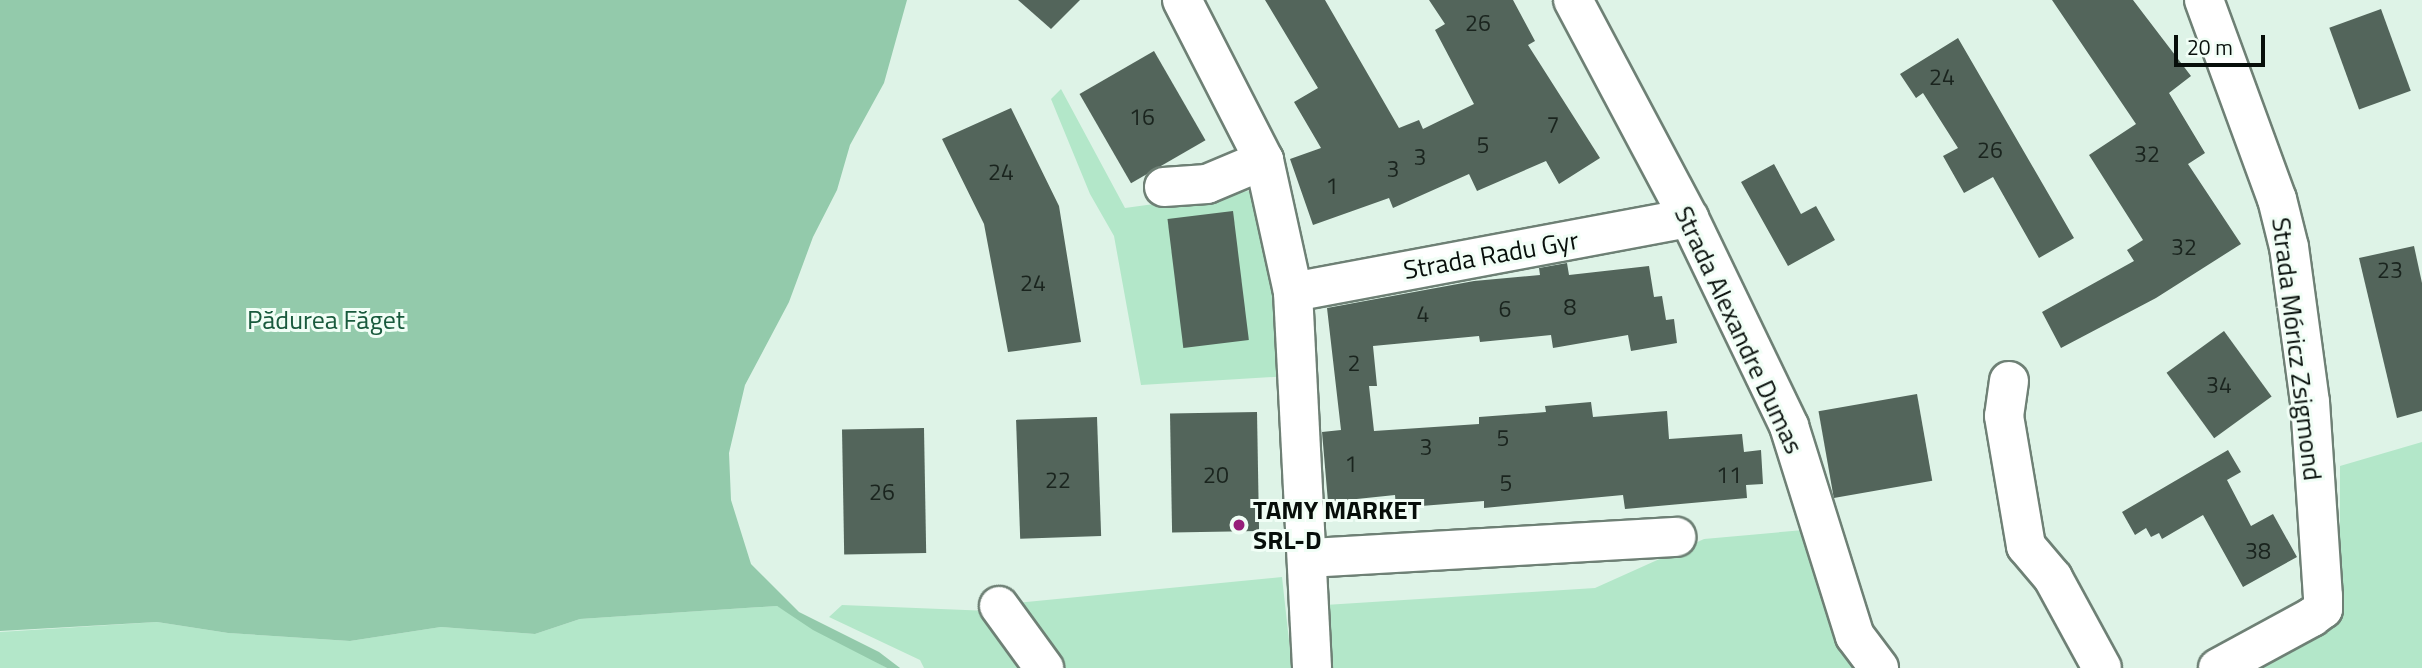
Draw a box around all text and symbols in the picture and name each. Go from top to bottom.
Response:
house number: 26 [1465,9,1491,37]
scale bar [2177,21,2268,65]
text: 20 m [2187,31,2233,63]
house number: 24 [1929,63,1955,91]
house number: 16 [1129,103,1155,131]
house number: 7 [1547,111,1559,139]
house number: 5 [1477,131,1489,159]
house number: 26 [1977,136,2003,164]
house number: 32 [2134,140,2160,168]
house number: 3 [1414,143,1426,171]
house number: 3 [1387,155,1399,183]
house number: 24 [988,158,1014,186]
house number: 1 [1326,172,1338,200]
street label: Strada Alexandre Dumas [1668,201,1810,459]
street label: Strada Móricz Zsigmond [2265,216,2329,482]
street label: Strada Radu Gyr [1401,224,1581,286]
house number: 32 [2171,233,2197,261]
house number: 23 [2377,256,2403,284]
house number: 24 [1020,269,1046,297]
house number: 8 [1564,293,1576,321]
house number: 6 [1499,295,1511,323]
house number: 4 [1417,300,1429,328]
park label: Pădurea Făget [247,304,405,336]
house number: 2 [1348,349,1360,377]
house number: 34 [2206,371,2232,399]
house number: 5 [1497,424,1509,452]
house number: 3 [1420,433,1432,461]
house number: 1 [1345,450,1357,478]
house number: 20 [1203,461,1229,489]
house number: 11 [1716,461,1742,489]
house number: 22 [1045,466,1071,494]
house number: 5 [1500,469,1512,497]
house number: 26 [869,478,895,506]
place label: TAMY MARKET SRL-D [1253,494,1421,556]
marker: TAMY MARKET SRL-D [1231,517,1247,533]
house number: 38 [2245,537,2271,565]

